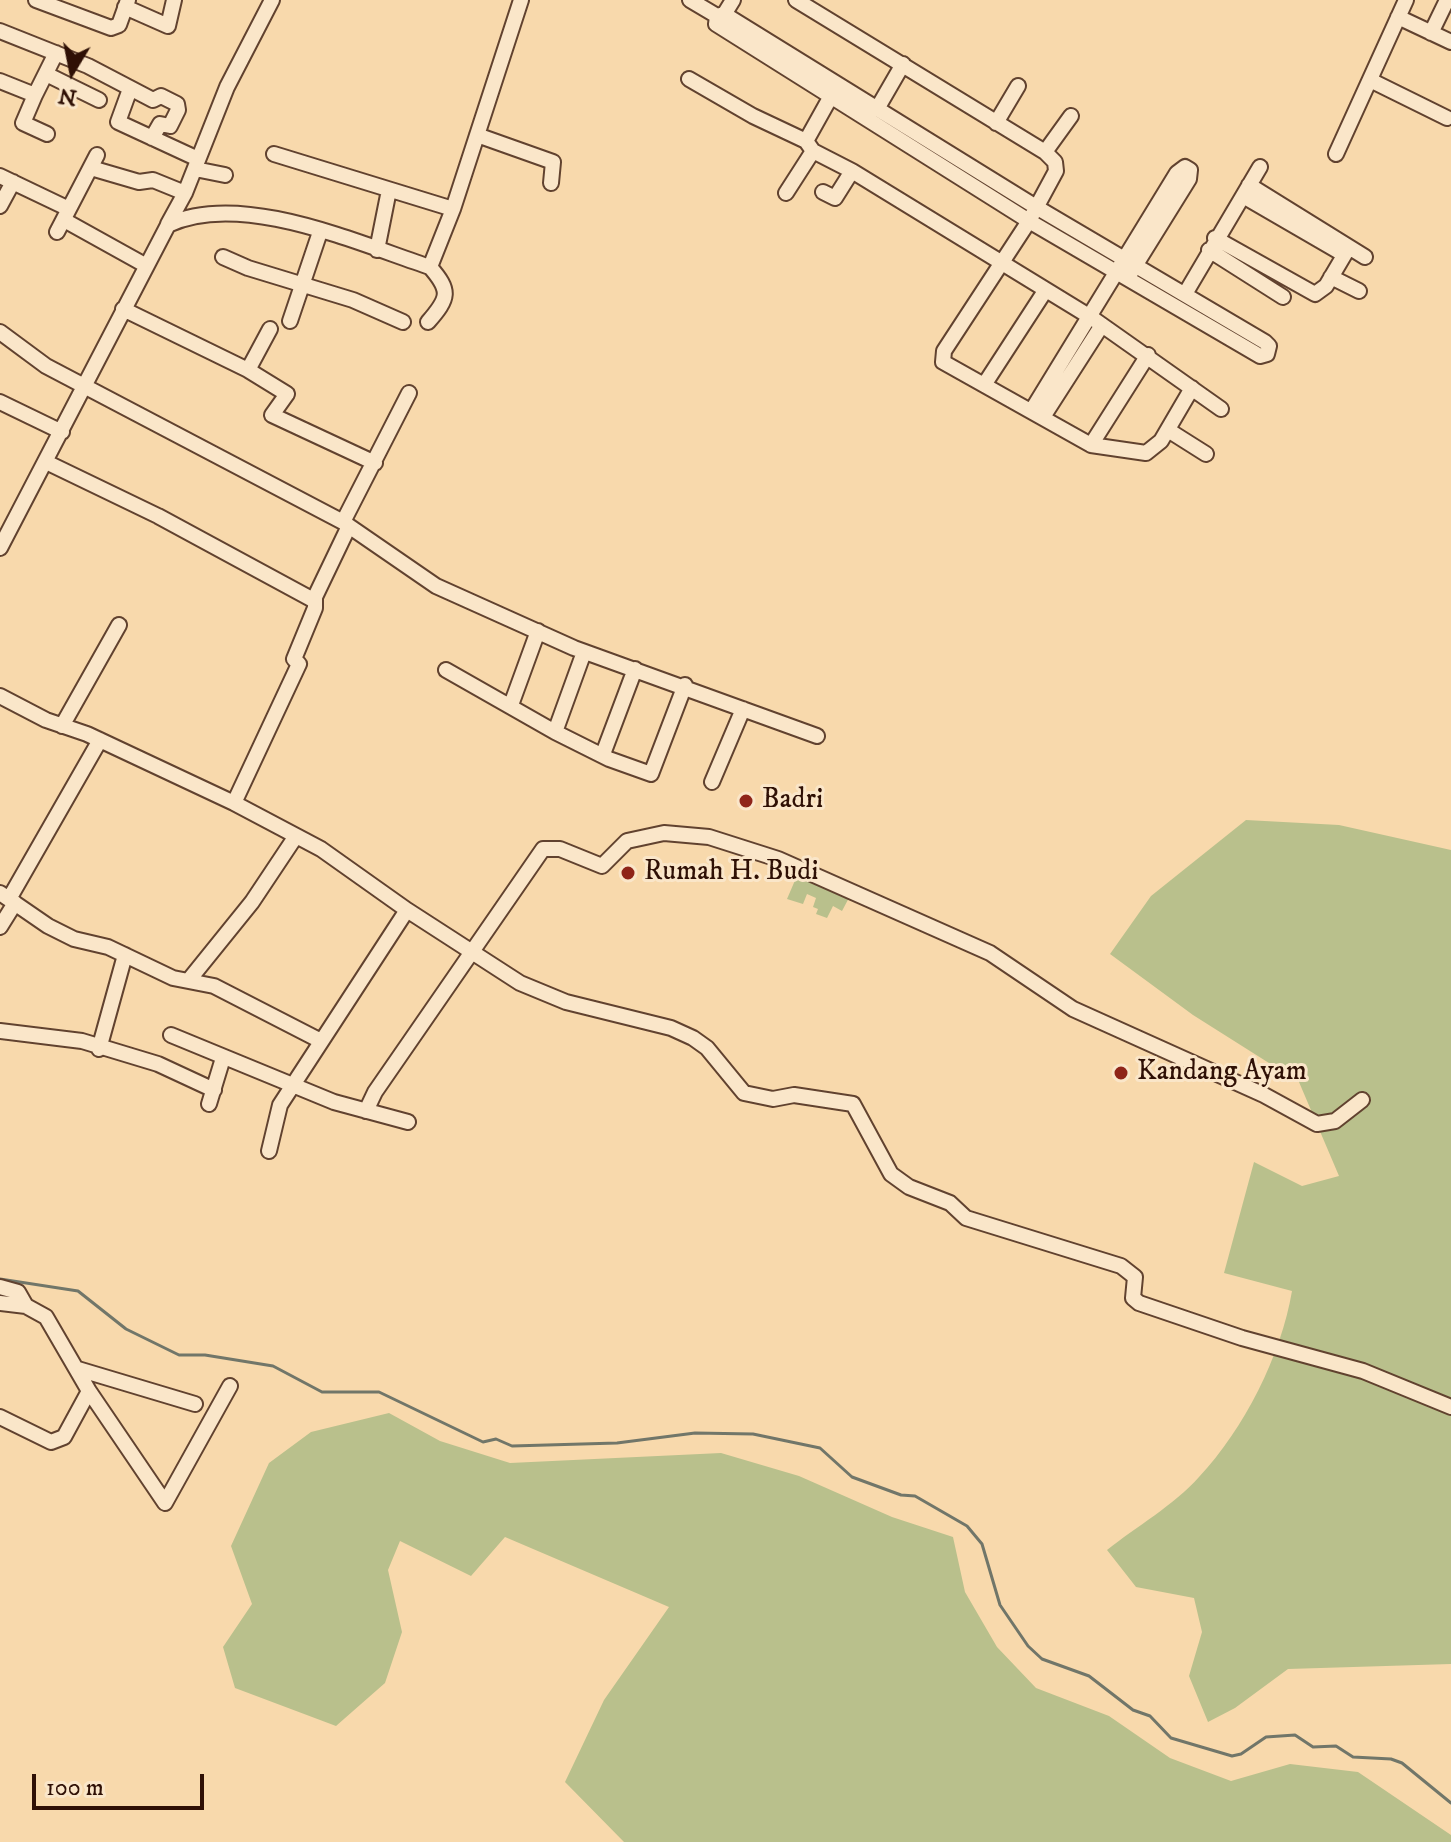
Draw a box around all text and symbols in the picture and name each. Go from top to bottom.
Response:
north arrow [32,32,112,112]
text: N [57,81,79,111]
place label: Badri [762,784,823,818]
marker: Badri [737,792,755,810]
place label: Rumah H. Budi [644,856,818,890]
marker: Rumah H. Budi [619,864,637,882]
place label: Kandang Ayam [1137,1056,1307,1090]
marker: Kandang Ayam [1112,1064,1130,1082]
scale bar [36,1758,208,1808]
text: 100 m [46,1773,104,1803]

